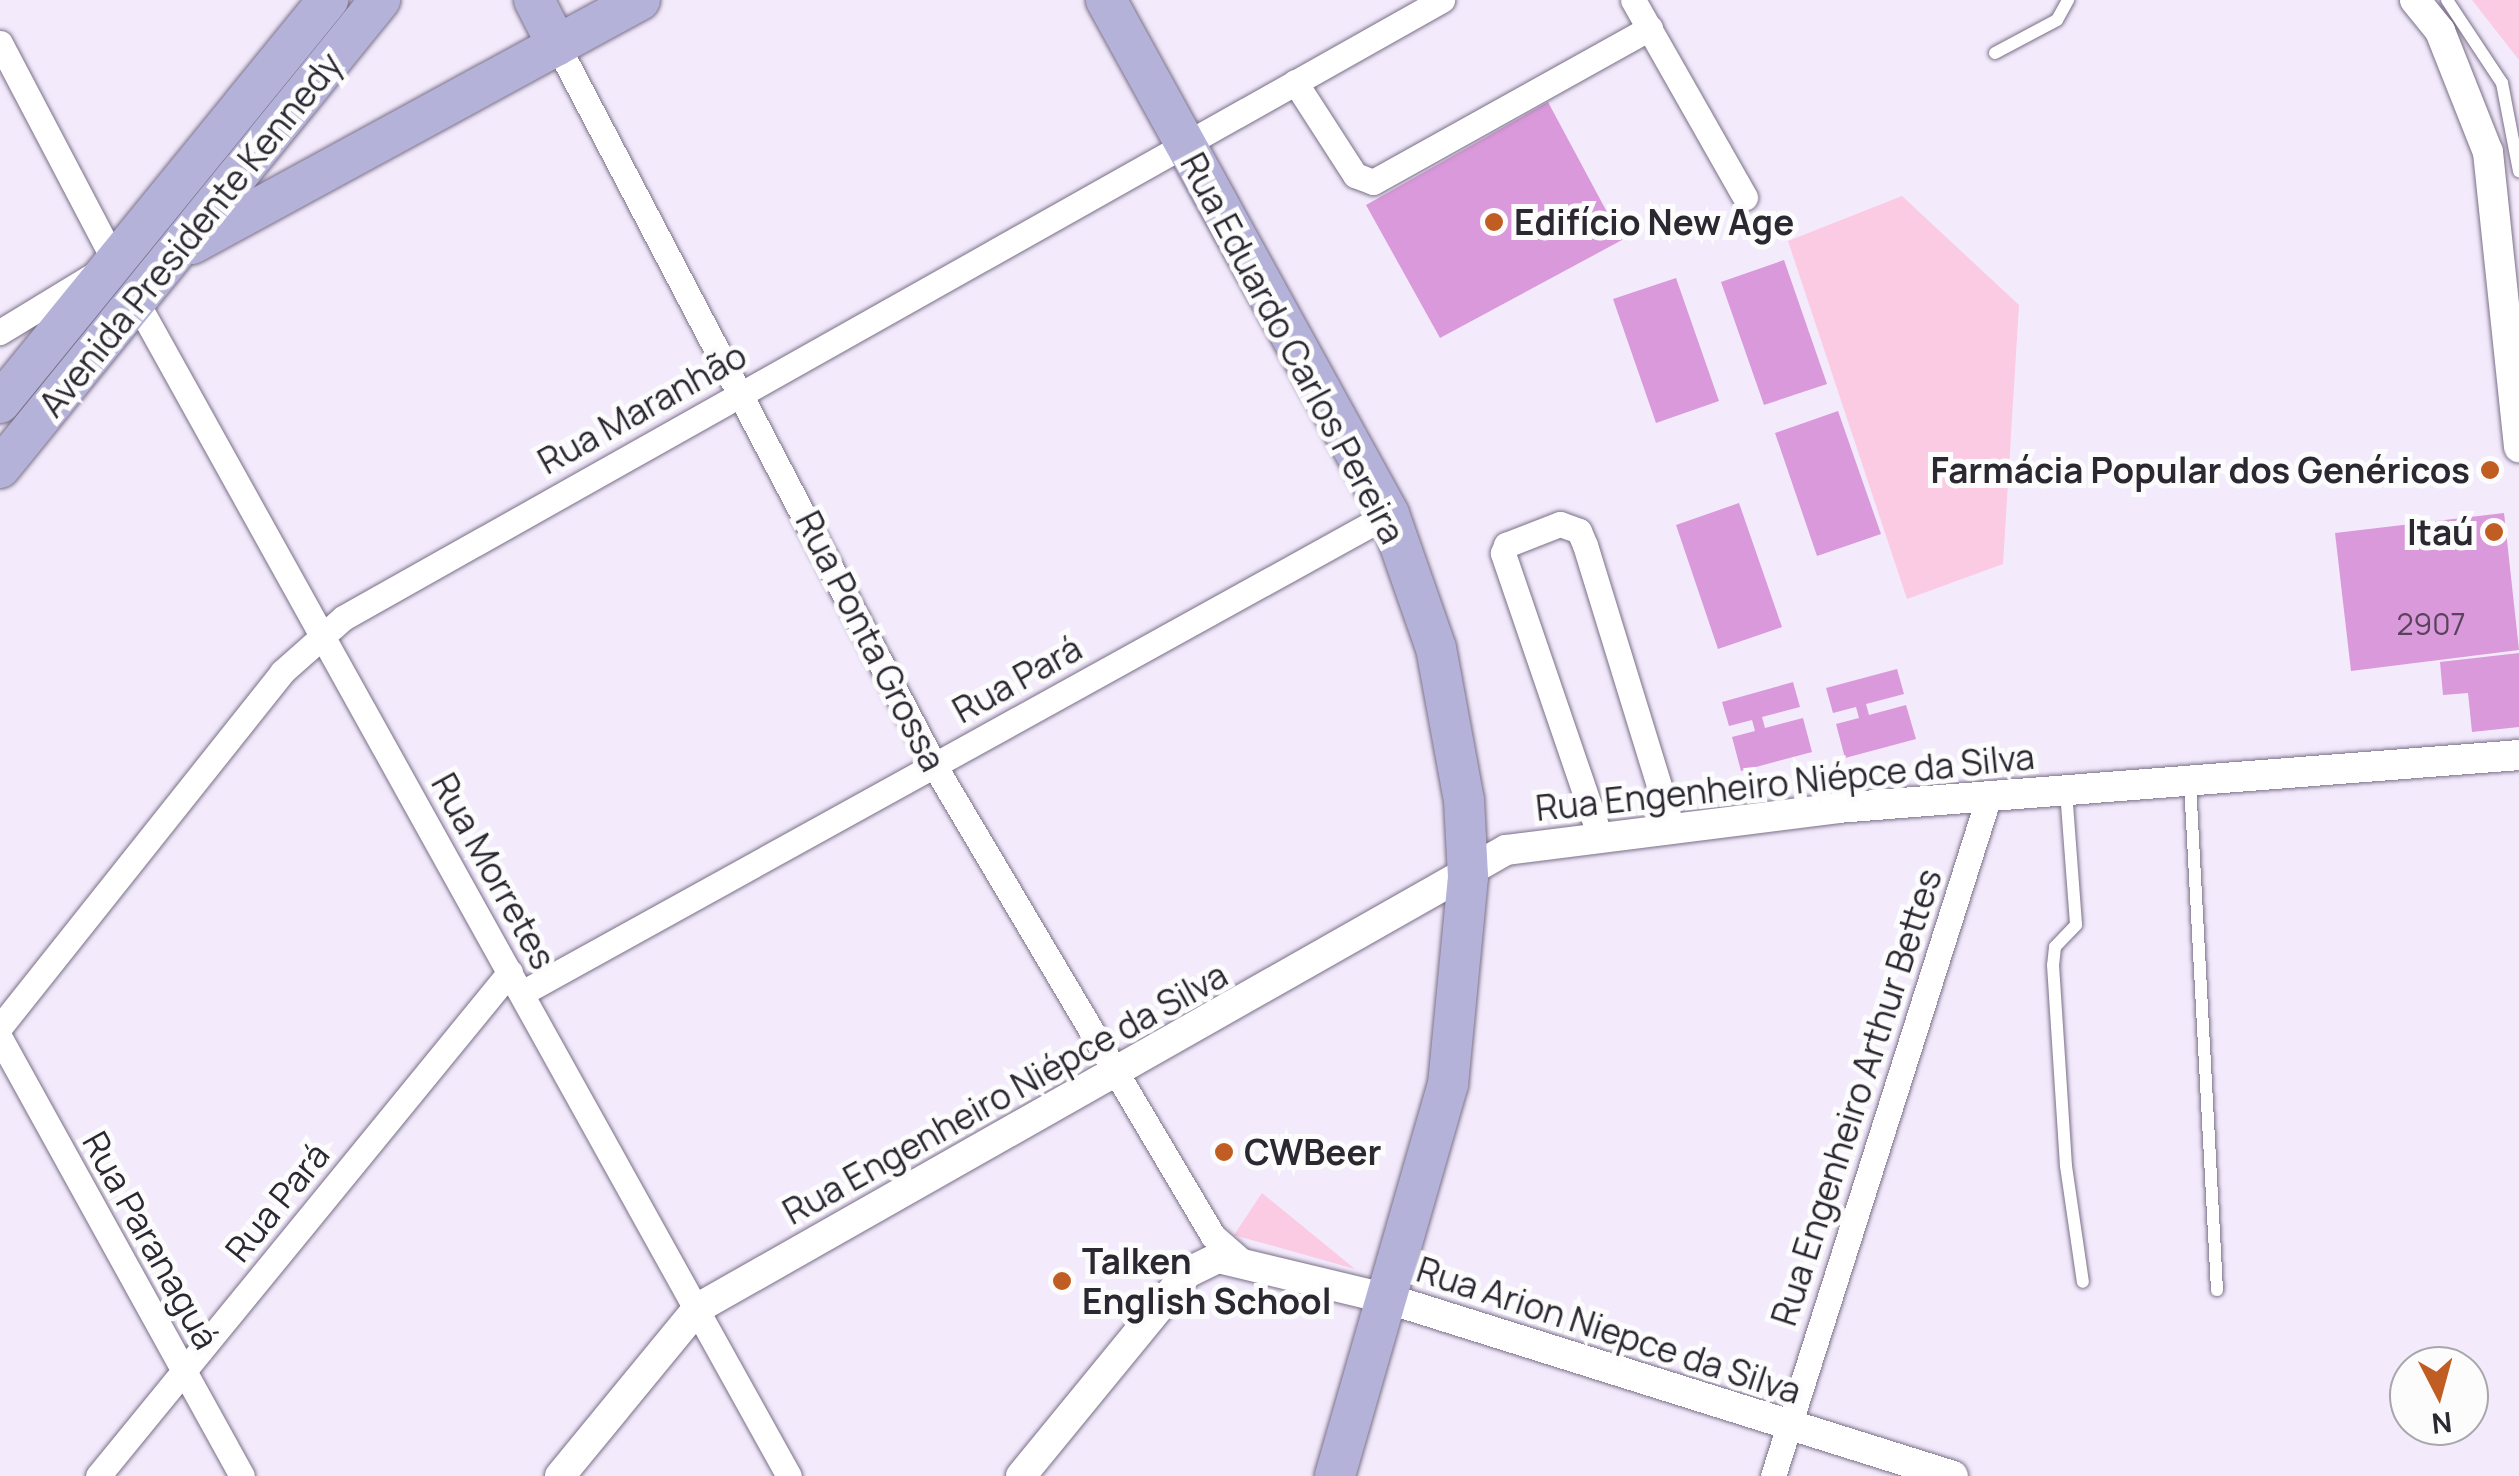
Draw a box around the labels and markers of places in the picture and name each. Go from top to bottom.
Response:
place label: Edifício New Age [1514,201,1794,243]
marker: Edifício New Age [1483,211,1505,233]
place label: Farmácia Popular dos Genéricos [1931,449,2470,491]
marker: Farmácia Popular dos Genéricos [2479,459,2501,481]
place label: Itaú [2407,511,2474,553]
marker: Itaú [2483,521,2505,543]
place label: CWBeer [1244,1131,1381,1173]
marker: CWBeer [1213,1141,1235,1163]
place label: Talken English School [1082,1240,1332,1322]
marker: Talken English School [1051,1270,1073,1292]

